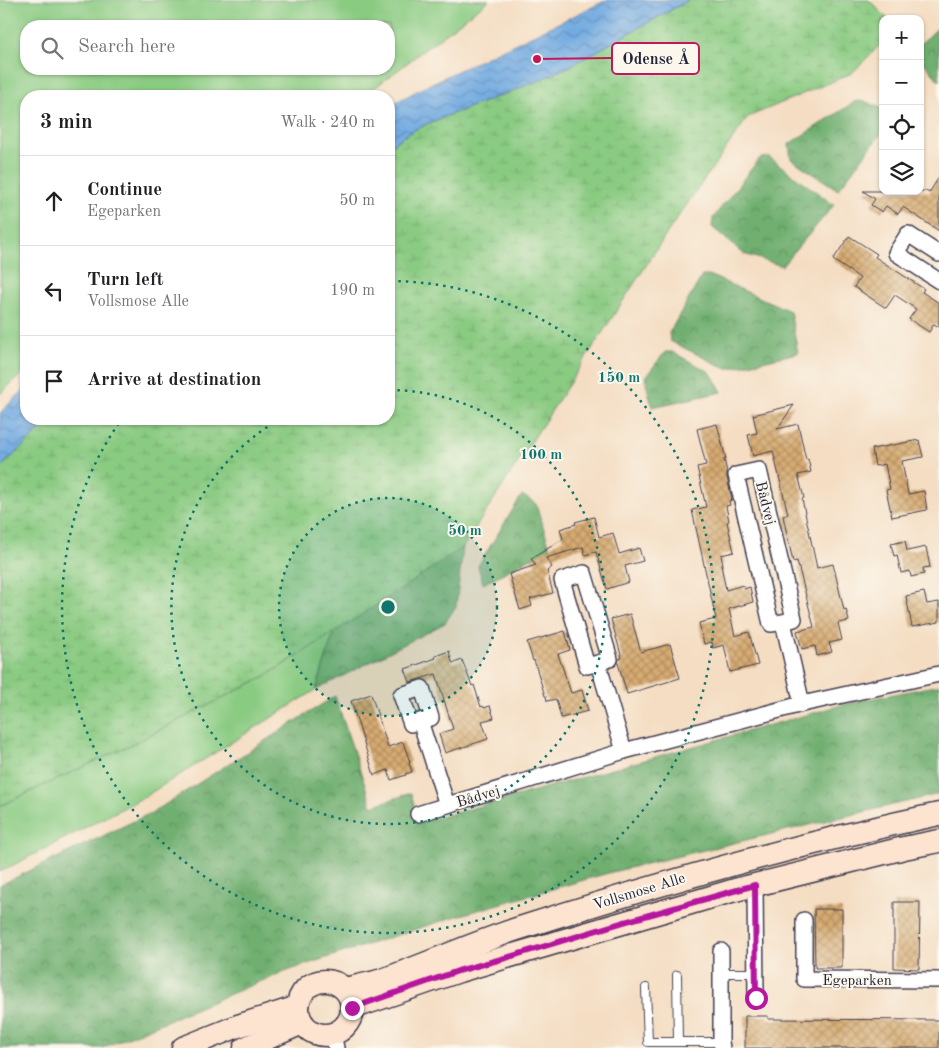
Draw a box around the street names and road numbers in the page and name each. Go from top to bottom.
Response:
street label: Bådvej [752,480,777,527]
street label: Bådvej [455,784,502,811]
street label: Vollsmose Alle [592,871,687,914]
street label: Egeparken [822,974,892,989]

